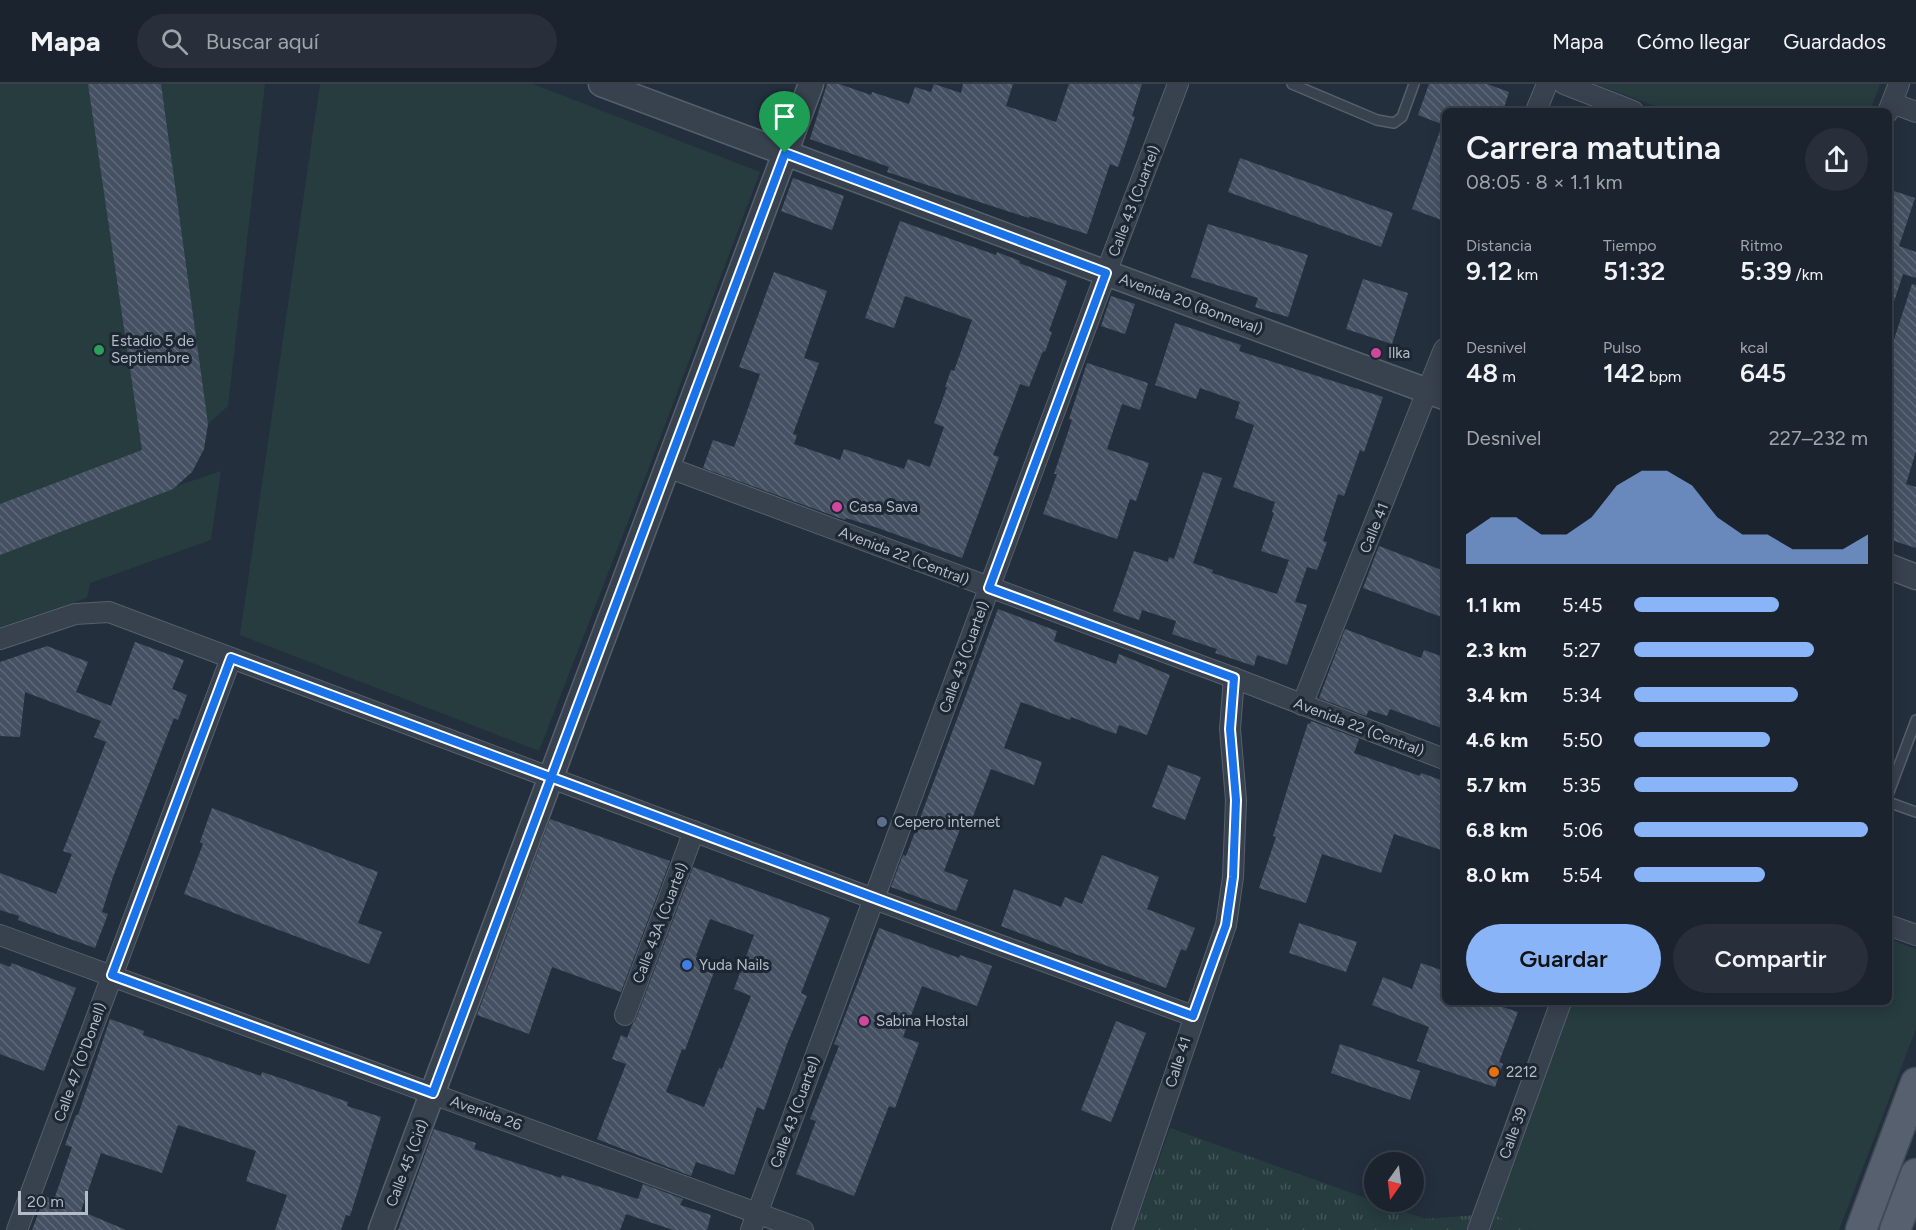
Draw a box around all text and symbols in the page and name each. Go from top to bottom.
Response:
search box [137,14,557,68]
text: Mapa [30,24,101,58]
icon: search [158,25,191,58]
text: Buscar aquí [206,28,319,55]
text: Mapa [1552,29,1604,54]
text: Cómo llegar [1637,29,1750,54]
text: Guardados [1783,29,1886,54]
pin [759,91,810,153]
icon: arrive [768,100,801,133]
text: Carrera matutina [1466,128,1721,167]
button: share [1805,128,1868,191]
street label: Calle 43 (Cuartel) [1105,143,1163,259]
text: 08:05 · 8 × 1.1 km [1466,170,1622,194]
text: Distancia [1466,236,1532,255]
text: Tiempo [1603,236,1657,255]
text: Ritmo [1740,236,1783,255]
text: 9.12 [1466,255,1513,287]
text: 51:32 [1603,255,1665,287]
text: 5:39 [1740,255,1792,287]
text: km [1513,265,1538,284]
text: /km [1792,265,1823,284]
street label: Avenida 20 (Bonneval) [1117,270,1265,338]
place label: Estadio 5 de Septiembre [111,332,194,367]
text: Desnivel [1466,338,1526,357]
text: Pulso [1603,338,1641,357]
text: kcal [1740,338,1768,357]
marker: Estadio 5 de Septiembre [92,343,106,357]
place label: Ilka [1388,344,1410,362]
marker: Ilka [1369,346,1383,360]
text: 48 [1466,357,1498,389]
text: 142 [1603,357,1645,389]
text: 645 [1740,357,1786,389]
text: m [1498,367,1516,386]
text: bpm [1645,367,1681,386]
text: Desnivel [1466,426,1541,450]
text: 227–232 m [1769,426,1868,450]
place label: Casa Sava [849,498,918,516]
marker: Casa Sava [830,500,844,514]
street label: Calle 41 [1356,500,1392,556]
street label: Avenida 22 (Central) [836,523,972,589]
text: 1.1 km [1466,593,1521,617]
text: 5:45 [1562,593,1602,617]
street label: Calle 43 (Cuartel) [935,599,993,715]
text: 2.3 km [1466,638,1527,662]
text: 5:27 [1562,638,1600,662]
text: 3.4 km [1466,683,1528,707]
text: 5:34 [1562,683,1602,707]
street label: Avenida 22 (Central) [1291,694,1427,760]
text: 4.6 km [1466,728,1528,752]
text: 5:50 [1562,728,1603,752]
text: 5.7 km [1466,773,1527,797]
text: 5:35 [1562,773,1601,797]
place label: Cepero internet [894,813,1001,831]
marker: Cepero internet [875,815,889,829]
text: 6.8 km [1466,818,1528,842]
text: 5:06 [1562,818,1603,842]
street label: Calle 43A (Cuartel) [629,860,691,986]
text: 8.0 km [1466,863,1529,887]
text: 5:54 [1562,863,1602,887]
button: Guardar [1466,924,1661,993]
button: Compartir [1673,924,1868,993]
place label: Yuda Nails [699,956,769,974]
marker: Yuda Nails [680,958,694,972]
street label: Calle 47 (O'Donell) [50,1000,110,1124]
place label: Sabina Hostal [876,1012,968,1030]
marker: Sabina Hostal [857,1014,871,1028]
street label: Calle 41 [1161,1034,1195,1090]
street label: Calle 43 (Cuartel) [766,1054,824,1170]
place label: 2212 [1506,1063,1537,1081]
marker: 2212 [1487,1065,1501,1079]
street label: Avenida 26 [448,1092,525,1134]
street label: Calle 39 [1495,1105,1531,1161]
street label: Calle 45 (Cid) [382,1117,432,1209]
north arrow [1364,1152,1424,1212]
map controls [1364,1152,1424,1212]
scale bar [18,1188,88,1216]
text: 20 m [27,1192,64,1211]

